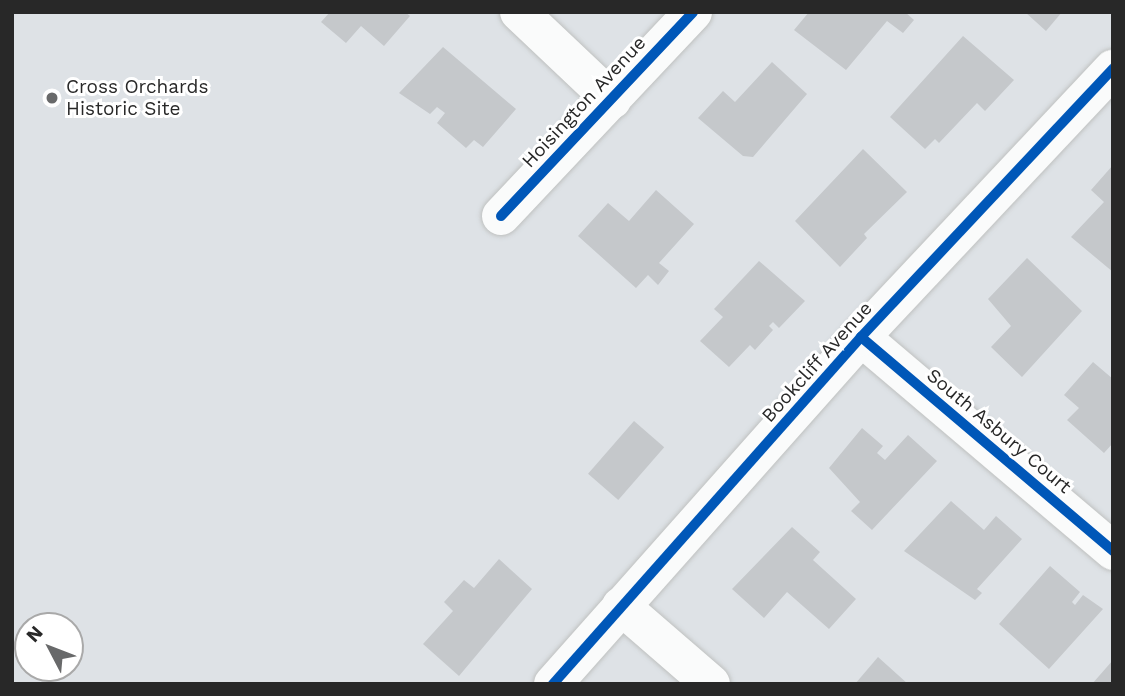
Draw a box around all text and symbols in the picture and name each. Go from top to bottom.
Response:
street label: Hoisington Avenue [517,31,651,173]
place label: Cross Orchards Historic Site [66,76,208,120]
marker: Cross Orchards Historic Site [44,90,60,106]
street label: Bookcliff Avenue [756,296,878,428]
street label: South Asbury Court [922,363,1076,499]
north arrow [14,612,84,682]
text: N [21,621,48,647]

